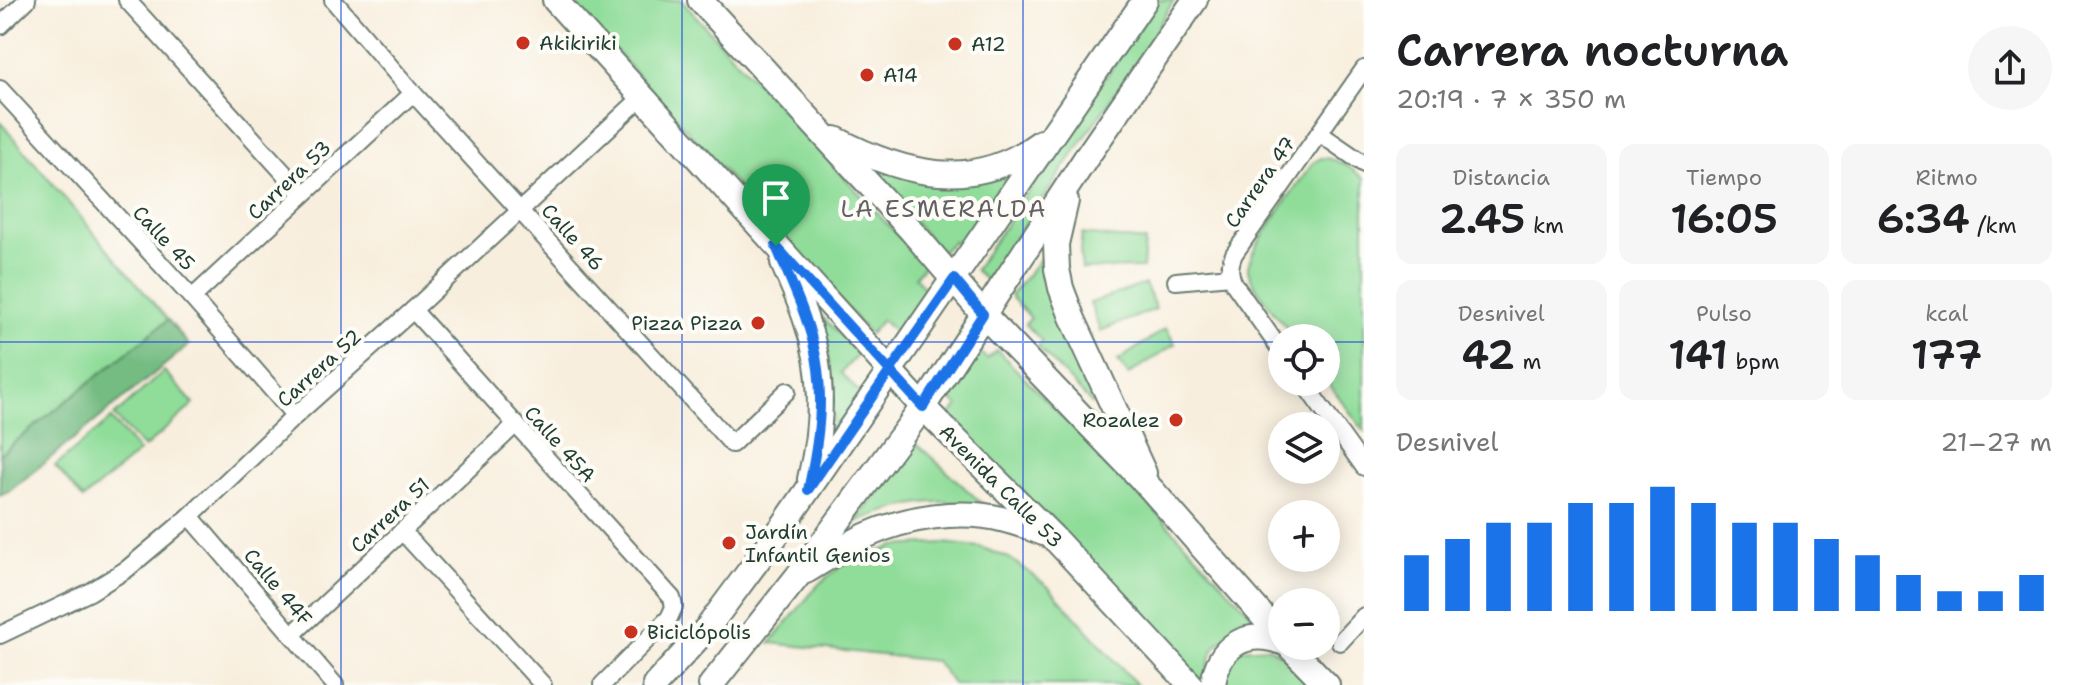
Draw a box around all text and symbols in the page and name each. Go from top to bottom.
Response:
text: Carrera nocturna [1396,21,1788,80]
button: share [1968,26,2052,110]
place label: Akikiriki [539,30,617,56]
place label: A12 [971,31,1006,57]
marker: Akikiriki [514,34,532,52]
marker: A12 [946,35,964,53]
place label: A14 [883,62,918,88]
marker: A14 [858,66,876,84]
text: 20:19 · 7 × 350 m [1396,81,1626,116]
street label: Carrera 47 [1219,131,1301,233]
street label: Carrera 53 [242,135,336,225]
text: Distancia [1453,163,1550,192]
text: Tiempo [1686,163,1762,192]
text: Ritmo [1915,163,1978,192]
pin [742,164,810,246]
icon: arrive [754,176,798,220]
text: 2.45 [1439,192,1525,246]
text: 16:05 [1670,192,1778,246]
text: 6:34 [1877,192,1970,246]
district label: LA ESMERALDA [841,193,1047,225]
street label: Calle 46 [536,198,610,276]
street label: Calle 45 [127,200,201,276]
text: km [1525,211,1564,240]
text: /km [1970,211,2017,240]
text: Desnivel [1458,299,1545,328]
text: Pulso [1696,299,1752,328]
text: kcal [1925,299,1968,328]
place label: Pizza Pizza [631,310,743,336]
marker: Pizza Pizza [749,314,767,332]
street label: Carrera 52 [271,323,367,413]
map controls [1268,324,1340,660]
button: locate [1268,324,1340,396]
text: 42 [1461,328,1515,382]
text: 141 [1668,328,1728,382]
text: 177 [1911,328,1982,382]
text: m [1515,347,1541,376]
text: bpm [1728,347,1780,376]
street label: Calle 45A [519,400,601,488]
place label: Rozalez [1082,407,1160,433]
marker: Rozalez [1167,411,1185,429]
button: layers [1268,412,1340,484]
street label: Avenida Calle 53 [934,419,1068,553]
text: Desnivel [1396,424,1498,459]
text: 21–27 m [1940,424,2052,459]
street label: Carrera 51 [345,472,435,558]
button: + [1268,500,1340,572]
place label: Jardín Infantil Genios [745,519,891,568]
marker: Jardín Infantil Genios [720,534,738,552]
street label: Calle 44F [238,543,318,631]
button: − [1268,588,1340,660]
place label: Biciclópolis [647,619,751,645]
marker: Biciclópolis [622,623,640,641]

